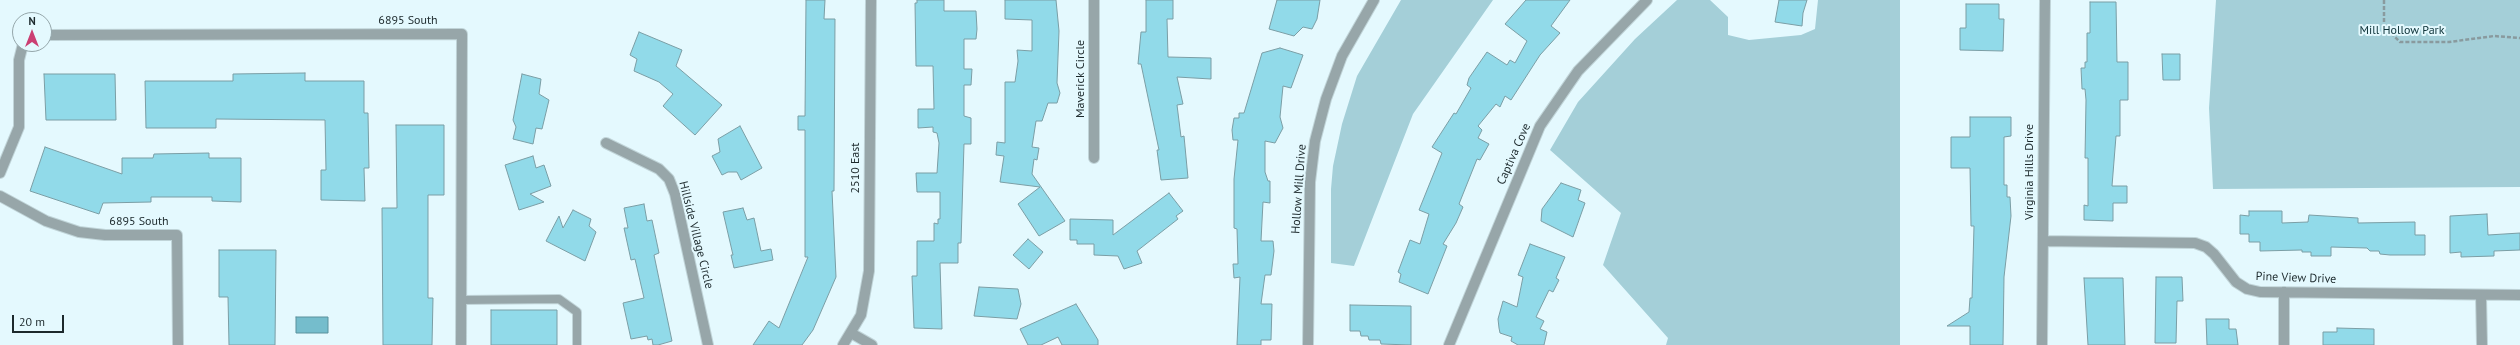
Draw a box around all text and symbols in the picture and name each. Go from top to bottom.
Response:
north arrow [12,12,52,52]
text: N [28,14,36,28]
street label: 6895 South [378,14,438,28]
park label: Mill Hollow Park [2360,24,2444,38]
street label: Maverick Circle [1074,40,1088,118]
street label: Captiva Cove [1494,121,1534,187]
street label: Virginia Hills Drive [2023,124,2037,220]
street label: 2510 East [849,143,863,193]
street label: Hollow Mill Drive [1289,144,1309,234]
street label: Hillside Village Circle [676,180,716,290]
street label: 6895 South [109,215,169,229]
street label: Pine View Drive [2255,269,2337,287]
scale bar [14,307,66,333]
text: 20 m [19,314,45,329]

